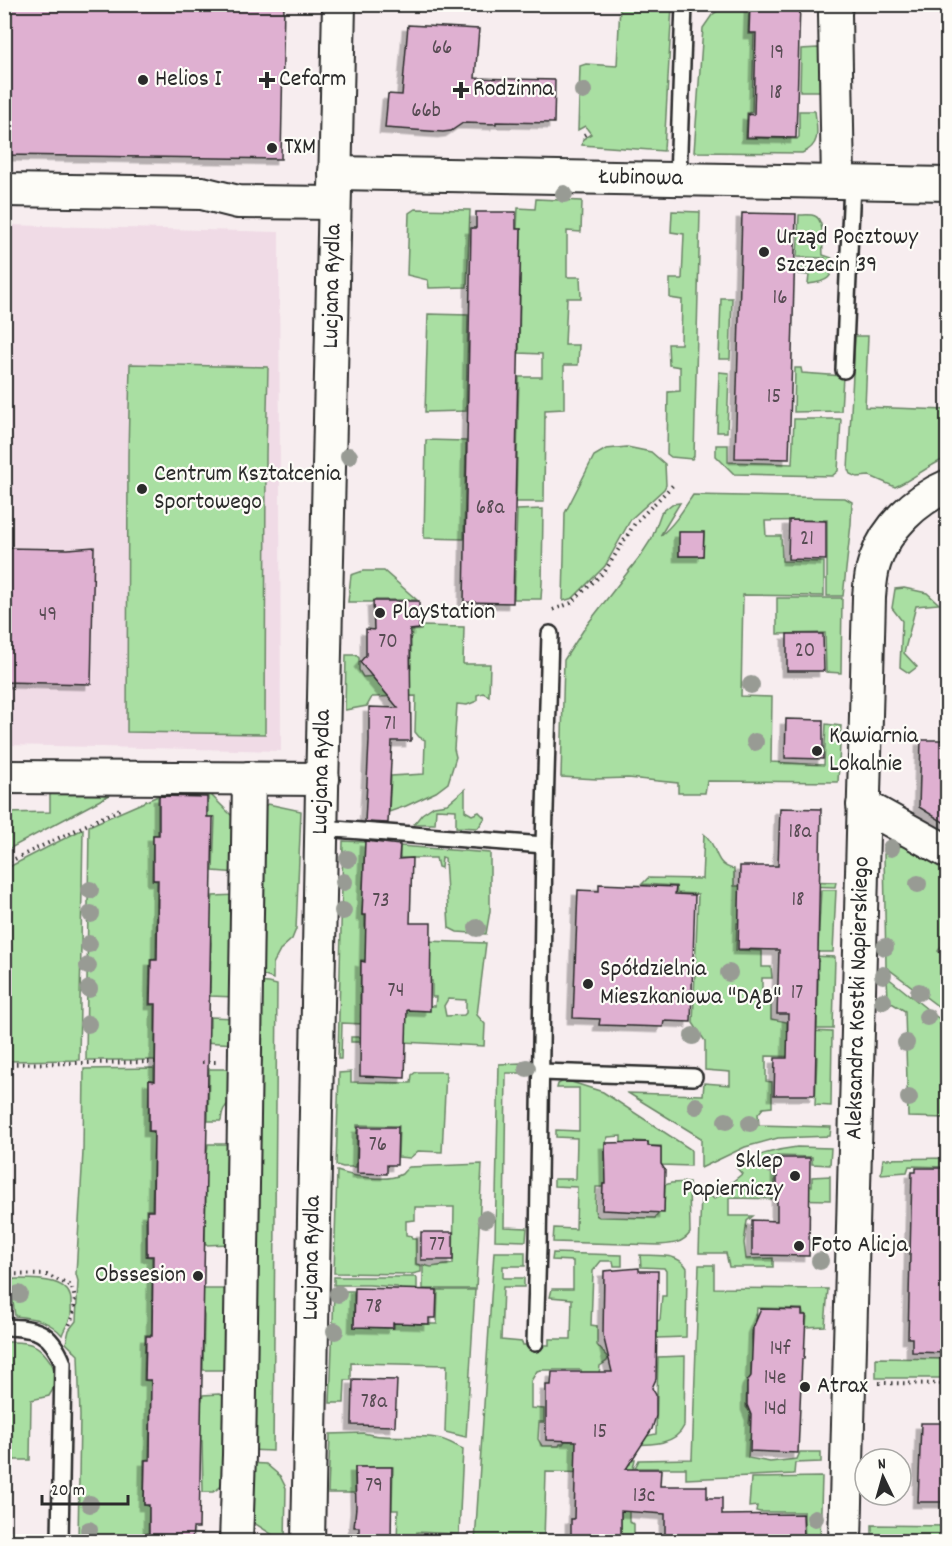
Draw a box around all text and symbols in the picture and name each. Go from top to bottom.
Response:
house number: 66 [432,34,452,64]
house number: 19 [770,39,784,69]
place label: Helios I [155,63,222,97]
place label: Cefarm [279,63,347,97]
marker: Helios I [136,73,150,87]
marker: Cefarm [260,73,274,87]
place label: Rodzinna [473,73,554,107]
house number: 18 [769,79,783,109]
marker: Rodzinna [454,83,468,97]
house number: 66b [411,97,441,127]
place label: TXM [284,131,316,165]
marker: TXM [265,141,279,155]
street label: Łubinowa [598,161,684,196]
place label: Urząd Pocztowy Szczecin 39 [776,221,919,283]
street label: Lucjana Rydla [315,223,352,349]
marker: Urząd Pocztowy Szczecin 39 [757,245,771,259]
house number: 16 [773,284,787,314]
house number: 15 [767,383,781,413]
place label: Centrum Kształcenia Sportowego [154,458,342,520]
marker: Centrum Kształcenia Sportowego [135,482,149,496]
house number: 68a [476,494,505,524]
house number: 21 [800,525,814,555]
place label: PlayStation [392,596,495,630]
house number: 49 [39,601,57,631]
marker: PlayStation [373,606,387,620]
house number: 70 [378,628,398,658]
house number: 20 [795,637,815,667]
street label: Lucjana Rydla [304,709,341,835]
house number: 71 [384,710,396,740]
place label: Kawiarnia Lokalnie [829,720,919,782]
marker: Kawiarnia Lokalnie [810,744,824,758]
house number: 18a [789,818,813,848]
street label: Aleksandra Kostki Napierskiego [838,856,879,1140]
house number: 18 [791,886,805,916]
house number: 73 [372,887,390,917]
place label: Spółdzielnia Mieszkaniowa "DĄB" [600,953,782,1015]
house number: 74 [388,977,404,1007]
marker: Spółdzielnia Mieszkaniowa "DĄB" [581,977,595,991]
house number: 17 [791,979,803,1009]
house number: 76 [369,1131,387,1161]
place label: Sklep Papierniczy [682,1145,784,1207]
marker: Sklep Papierniczy [788,1169,802,1183]
street label: Lucjana Rydla [294,1195,331,1321]
place label: Foto Alicja [811,1229,909,1263]
house number: 77 [429,1231,445,1261]
marker: Foto Alicja [792,1239,806,1253]
place label: Obssesion [95,1259,186,1293]
marker: Obssesion [191,1269,205,1283]
house number: 78 [366,1293,382,1323]
house number: 14f [770,1335,791,1365]
house number: 14e [764,1364,786,1394]
place label: Atrax [817,1370,868,1404]
marker: Atrax [798,1380,812,1394]
house number: 78a [361,1388,388,1418]
house number: 14d [763,1395,787,1425]
house number: 15 [593,1418,607,1448]
north arrow [853,1447,913,1507]
text: N [877,1453,887,1476]
scale bar [42,1468,128,1506]
house number: 79 [365,1472,383,1502]
text: 20 m [51,1479,85,1504]
house number: 13c [633,1482,655,1512]

